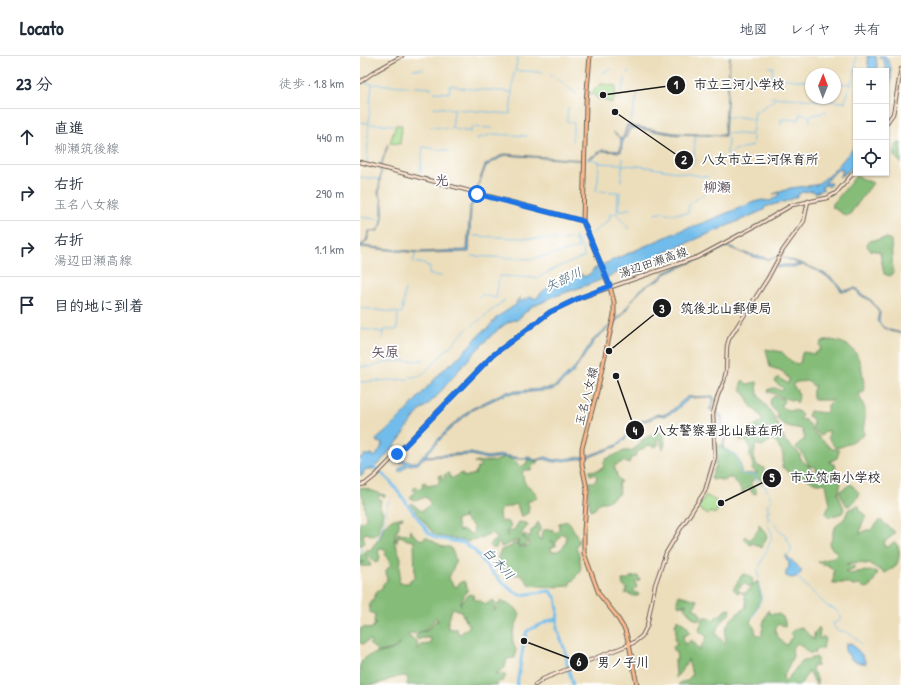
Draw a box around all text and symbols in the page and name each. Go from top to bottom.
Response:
text: Locato [20,15,64,41]
text: 地図 [740,19,768,38]
text: レイヤ [790,19,831,38]
text: 共有 [853,19,881,38]
north arrow [805,68,841,104]
map controls [853,68,889,176]
button: + [853,68,889,104]
text: 23 分 [16,72,52,95]
callout: 市立三河小学校 [666,72,793,97]
text: 徒歩 · 1.8 km [279,74,344,92]
text: 市立三河小学校 [693,75,785,93]
text: 1 [674,76,679,93]
button: − [853,104,889,140]
text: 直進 [54,117,84,138]
icon: ahead [16,126,38,148]
text: 440 m [317,128,344,146]
text: 柳瀬筑後線 [54,139,119,157]
button: locate [853,140,889,176]
callout: 八女市立三河保育所 [674,147,827,172]
text: 八女市立三河保育所 [701,150,819,168]
text: 2 [681,151,687,168]
district label: 光 [435,170,449,189]
text: 右折 [54,173,84,194]
district label: 柳瀬 [703,177,731,196]
icon: right [16,182,38,204]
text: 290 m [315,184,344,202]
route start [468,185,486,203]
text: 玉名八女線 [54,195,119,213]
text: 右折 [54,229,84,250]
icon: right [16,238,38,260]
text: 1.1 km [315,240,344,258]
street label: 湯辺田瀬高線 [616,242,690,282]
text: 湯辺田瀬高線 [54,251,132,269]
water label: 矢部川 [542,263,584,295]
icon: arrive [16,294,38,316]
text: 目的地に到着 [54,295,144,316]
callout: 筑後北山郵便局 [652,296,779,321]
text: 筑後北山郵便局 [680,299,772,317]
text: 3 [659,300,665,317]
district label: 矢原 [371,342,399,361]
street label: 玉名八女線 [570,365,602,427]
callout: 八女警察署北山駐在所 [625,418,791,443]
text: 八女警察署北山駐在所 [653,421,783,439]
text: 4 [633,422,638,439]
route end [388,445,406,463]
callout: 市立筑南小学校 [762,465,889,490]
text: 市立筑南小学校 [789,468,881,486]
text: 5 [769,469,775,486]
water label: 白木川 [479,543,519,583]
callout: 男ノ子川 [569,650,657,675]
text: 6 [577,653,582,670]
text: 男ノ子川 [597,653,649,671]

